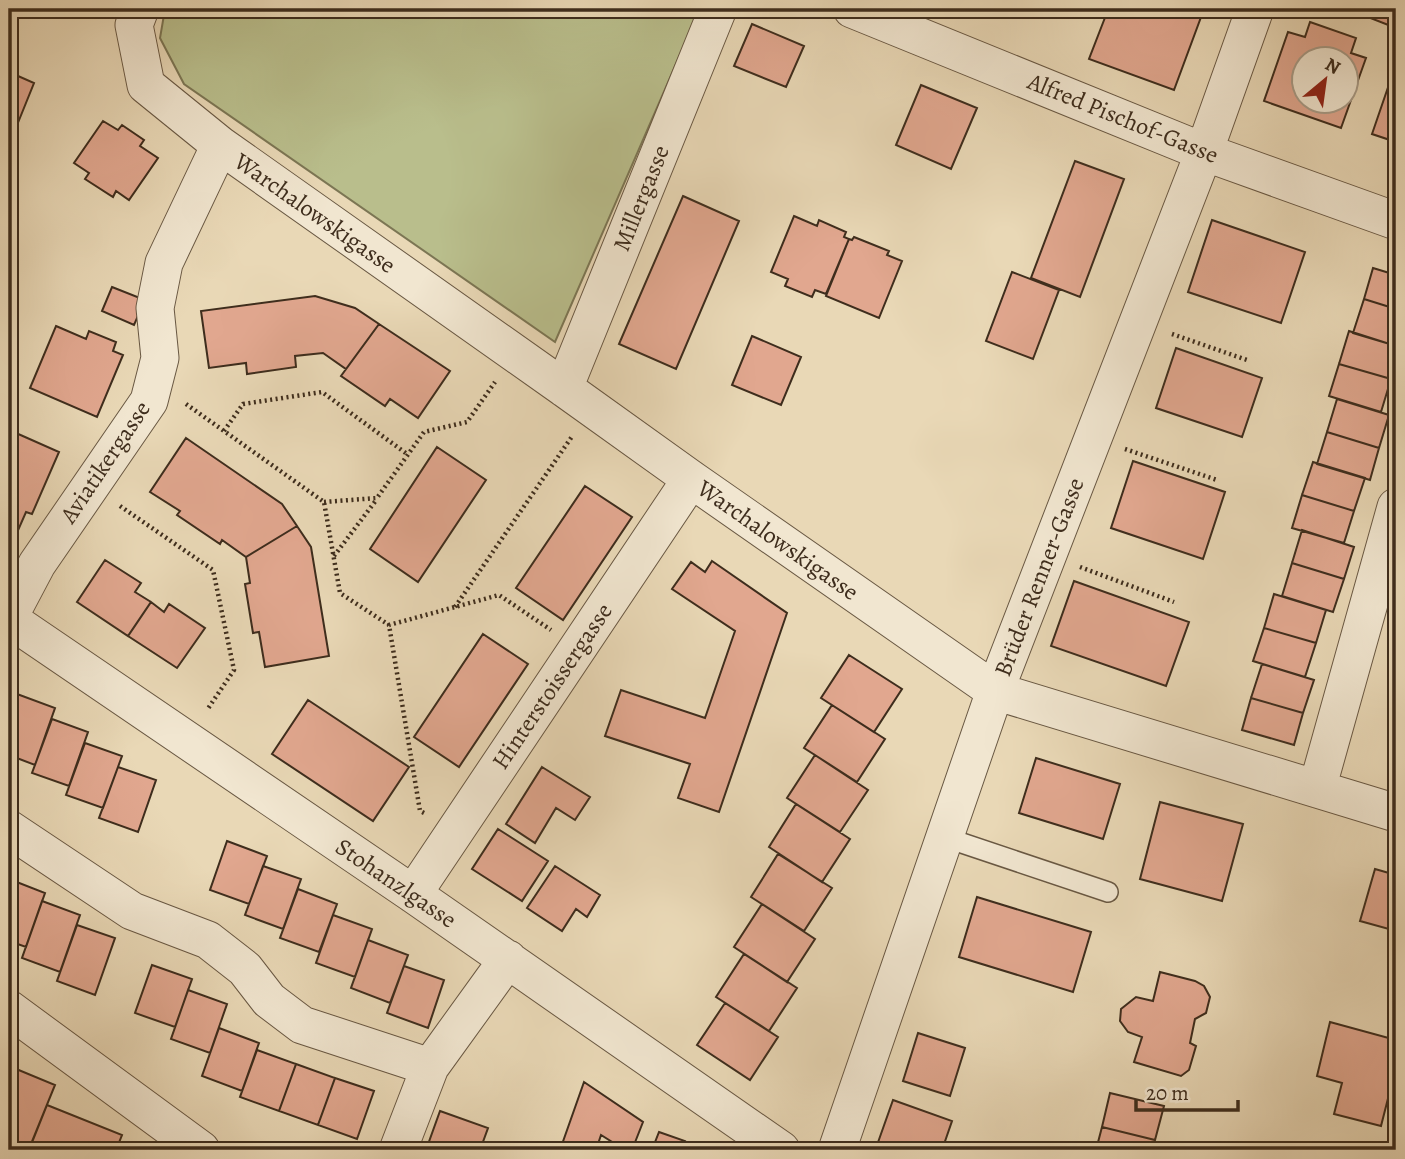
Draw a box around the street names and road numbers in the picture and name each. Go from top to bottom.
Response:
street label: Alfred Pischof-Gasse [1022,65,1223,171]
street label: Millergasse [605,140,677,256]
street label: Warchalowskigasse [227,145,402,281]
street label: Aviatikergasse [52,395,158,530]
street label: Warchalowskigasse [690,472,865,608]
street label: Brüder Renner-Gasse [986,473,1092,681]
street label: Hinterstoissergasse [484,597,620,775]
street label: Stohanzlgasse [329,831,463,935]

